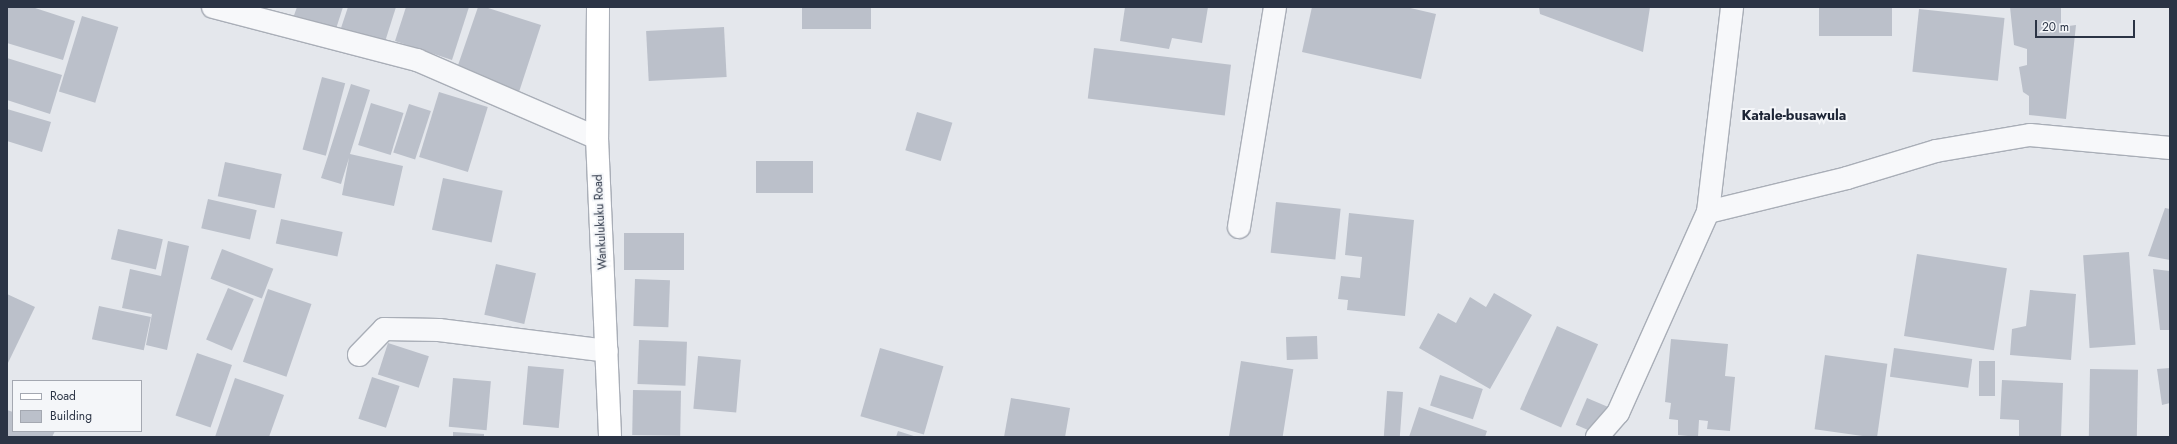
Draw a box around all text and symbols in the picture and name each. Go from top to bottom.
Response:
scale bar [2037,12,2137,38]
text: 20 m [2042,18,2069,36]
district label: Katale-busawula [1742,107,1846,123]
street label: Wankulukuku Road [591,174,611,270]
legend [12,380,142,432]
text: Road [50,387,76,405]
text: Building [50,407,92,425]

